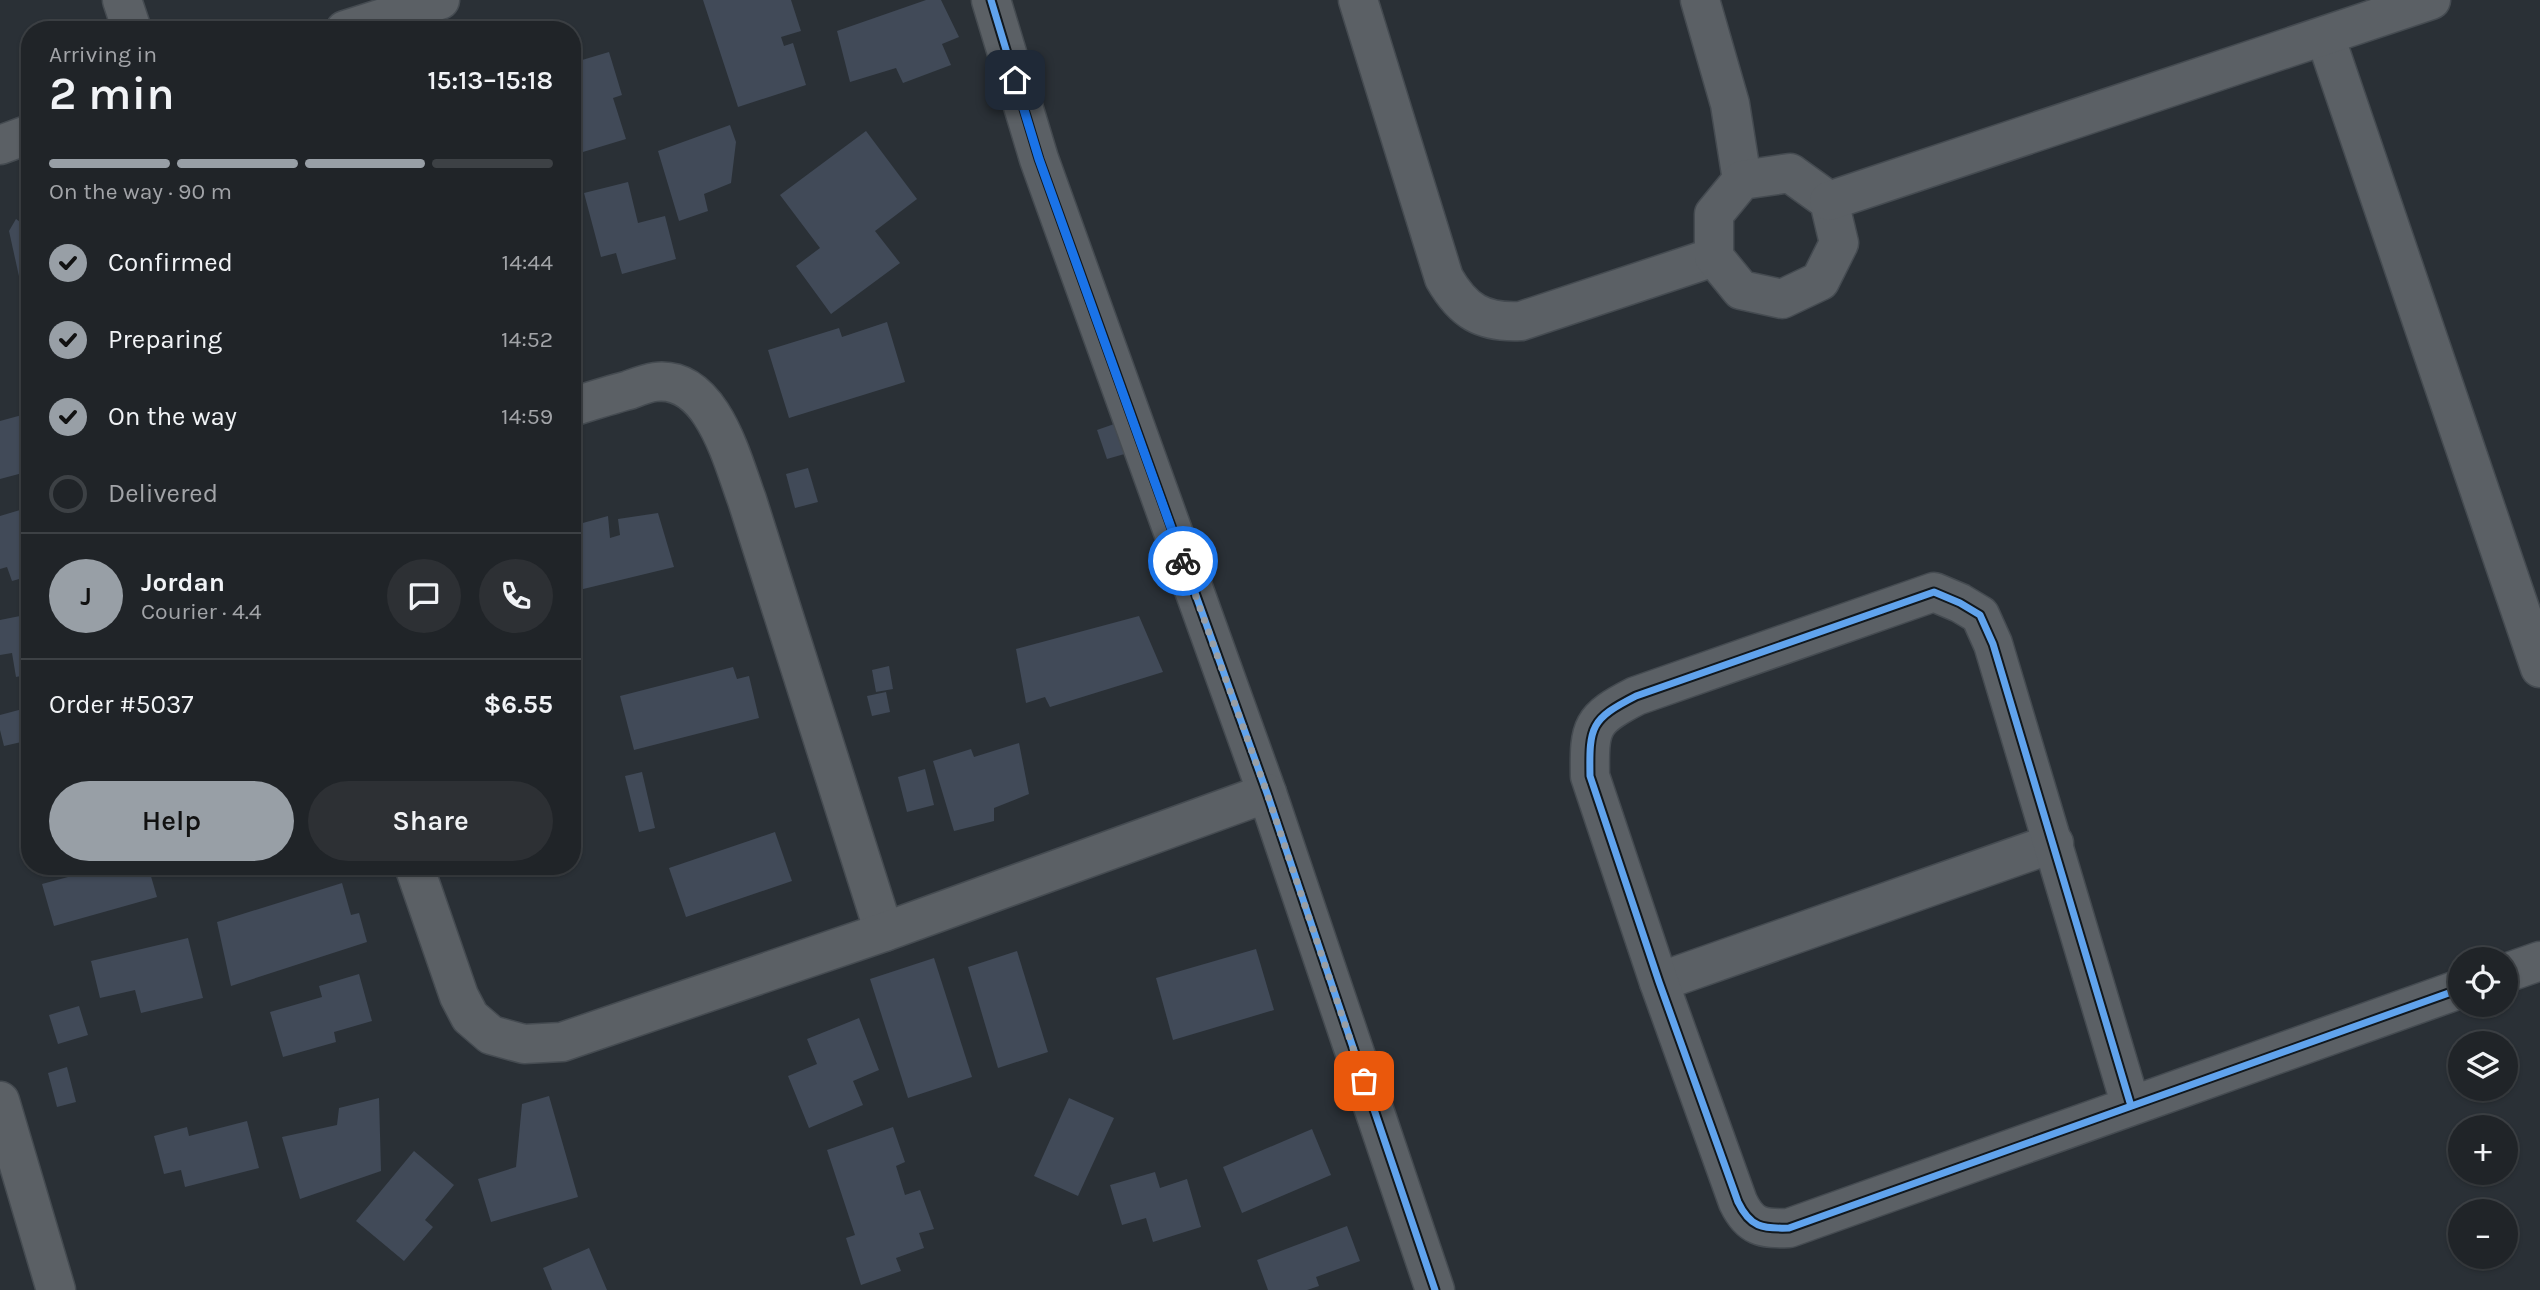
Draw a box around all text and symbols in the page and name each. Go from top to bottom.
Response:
text: Arriving in [49,41,157,68]
pin [985,50,1045,110]
icon: home [996,61,1034,99]
text: 15:13–15:18 [427,65,553,96]
text: 2 min [49,67,175,121]
text: On the way · 90 m [49,178,232,205]
icon: check [49,244,87,282]
text: Confirmed [108,247,233,278]
text: 14:44 [502,249,553,276]
icon: check [49,321,87,359]
text: Preparing [108,324,222,355]
text: 14:52 [501,326,553,353]
icon: check [49,398,87,436]
text: On the way [108,401,237,432]
text: 14:59 [501,403,553,430]
text: Delivered [108,478,218,509]
courier [1148,526,1218,596]
icon: bike [1164,542,1202,580]
button: chat [387,559,461,633]
button: phone [479,559,553,633]
text: Jordan [141,567,225,598]
text: J [80,581,92,612]
text: Courier · 4.4 [141,598,262,625]
text: Order #5037 [49,689,193,720]
text: $6.55 [483,689,553,720]
button: Help [49,781,294,861]
button: Share [308,781,553,861]
map controls [2448,947,2518,1269]
button: locate [2448,947,2518,1017]
button: layers [2448,1031,2518,1101]
pin [1334,1051,1394,1111]
icon: bag [1345,1062,1383,1100]
button: + [2448,1115,2518,1185]
button: − [2448,1199,2518,1269]

